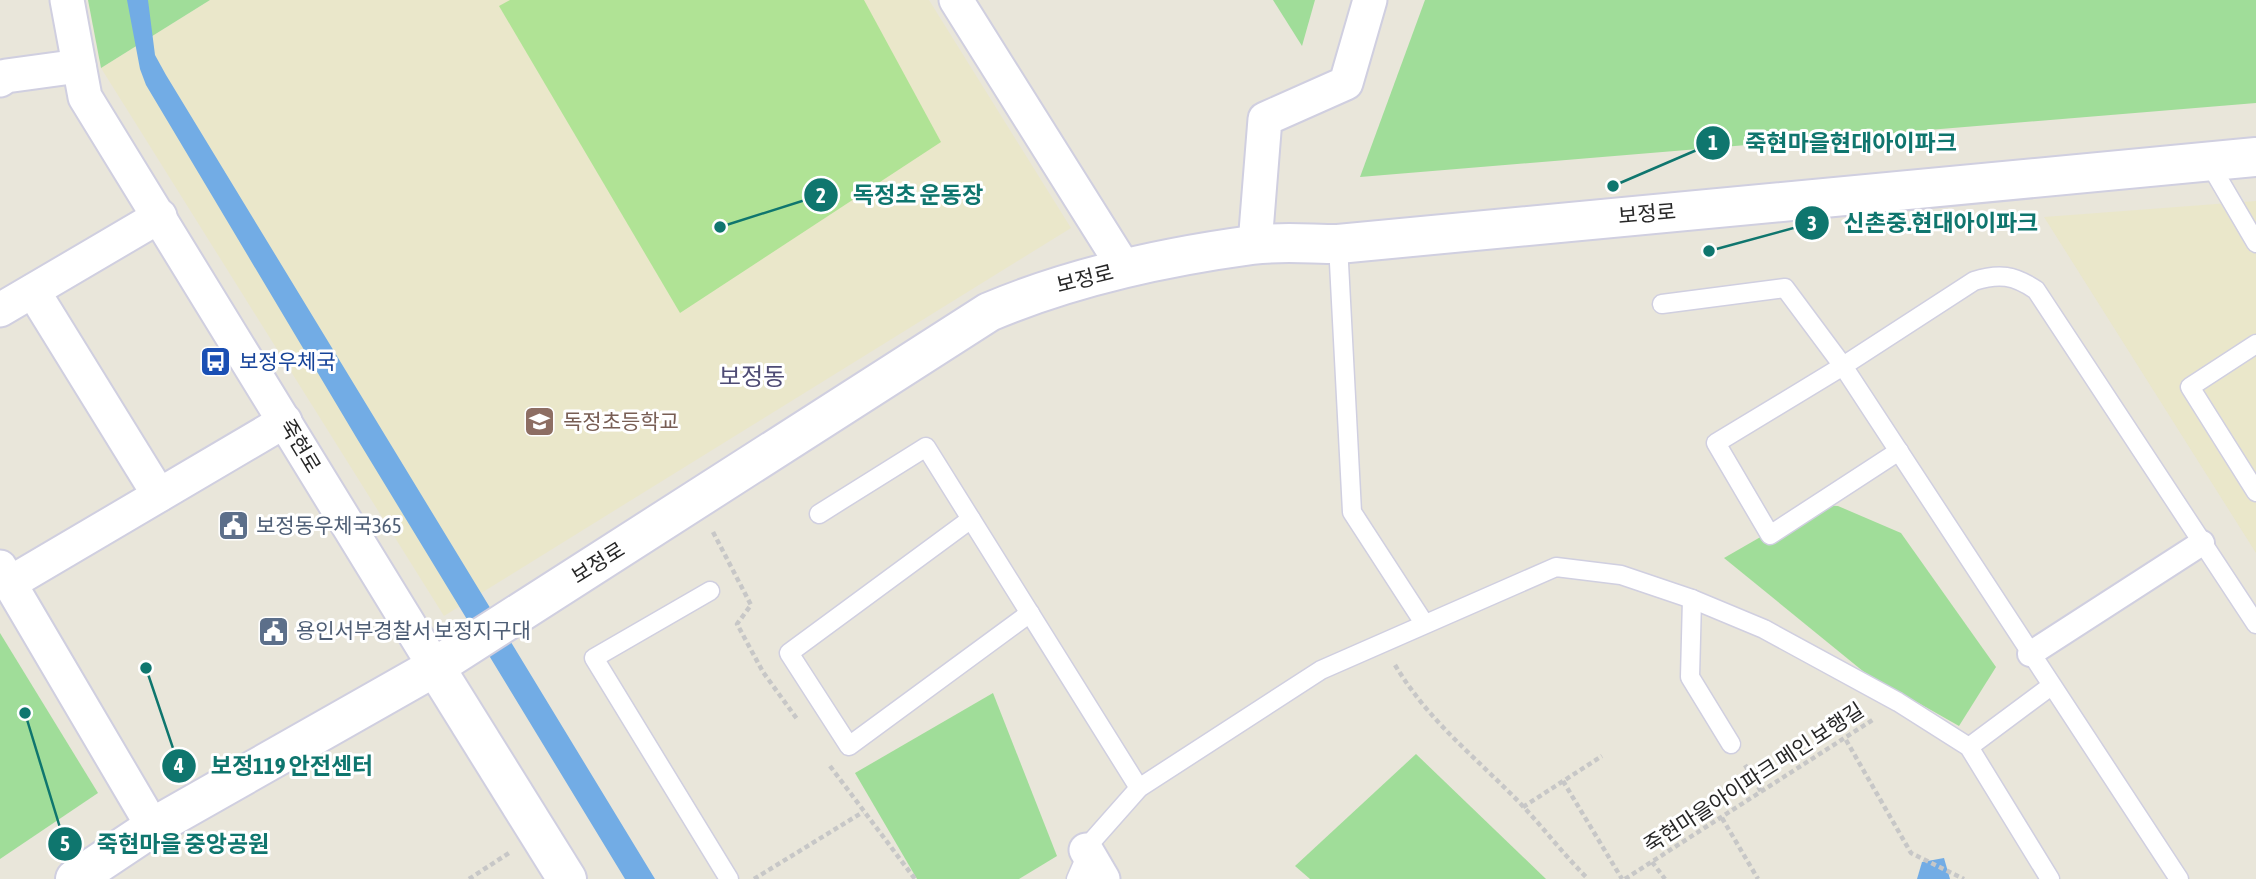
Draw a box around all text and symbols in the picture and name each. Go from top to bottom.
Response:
callout: 죽현마을현대아이파크 [1696,121,1971,165]
text: 1 [1708,130,1718,154]
text: 죽현마을현대아이파크 [1745,130,1957,156]
callout: 독정초 운동장 [804,173,997,217]
text: 독정초 운동장 [853,182,983,208]
text: 2 [816,183,826,207]
street label: 보정로 [1617,199,1677,227]
callout: 신촌중.현대아이파크 [1795,201,2052,245]
text: 신촌중.현대아이파크 [1844,210,2038,236]
text: 3 [1807,211,1817,235]
street label: 보정로 [1054,259,1116,297]
bus stop icon: 보정우체국 [199,345,233,379]
place label: 보정우체국 [239,349,336,373]
district label: 보정동 [719,363,785,390]
school or university icon: 독정초등학교 [523,405,557,439]
place label: 독정초등학교 [563,409,679,433]
street label: 죽현로 [276,414,326,477]
public building icon: 보정동우체국365 [216,509,250,543]
place label: 보정동우체국365 [256,513,402,537]
street label: 보정로 [567,537,628,588]
public building icon: 용인서부경찰서 보정지구대 [256,614,290,648]
place label: 용인서부경찰서 보정지구대 [296,618,531,642]
street label: 죽현마을아이파크 메인 보행길 [1639,697,1868,857]
callout: 보정119 안전센터 [162,744,387,788]
text: 4 [173,753,184,777]
text: 보정119 안전센터 [211,753,373,779]
callout: 죽현마을 중앙공원 [48,822,283,866]
text: 5 [60,831,70,855]
text: 죽현마을 중앙공원 [97,831,269,857]

